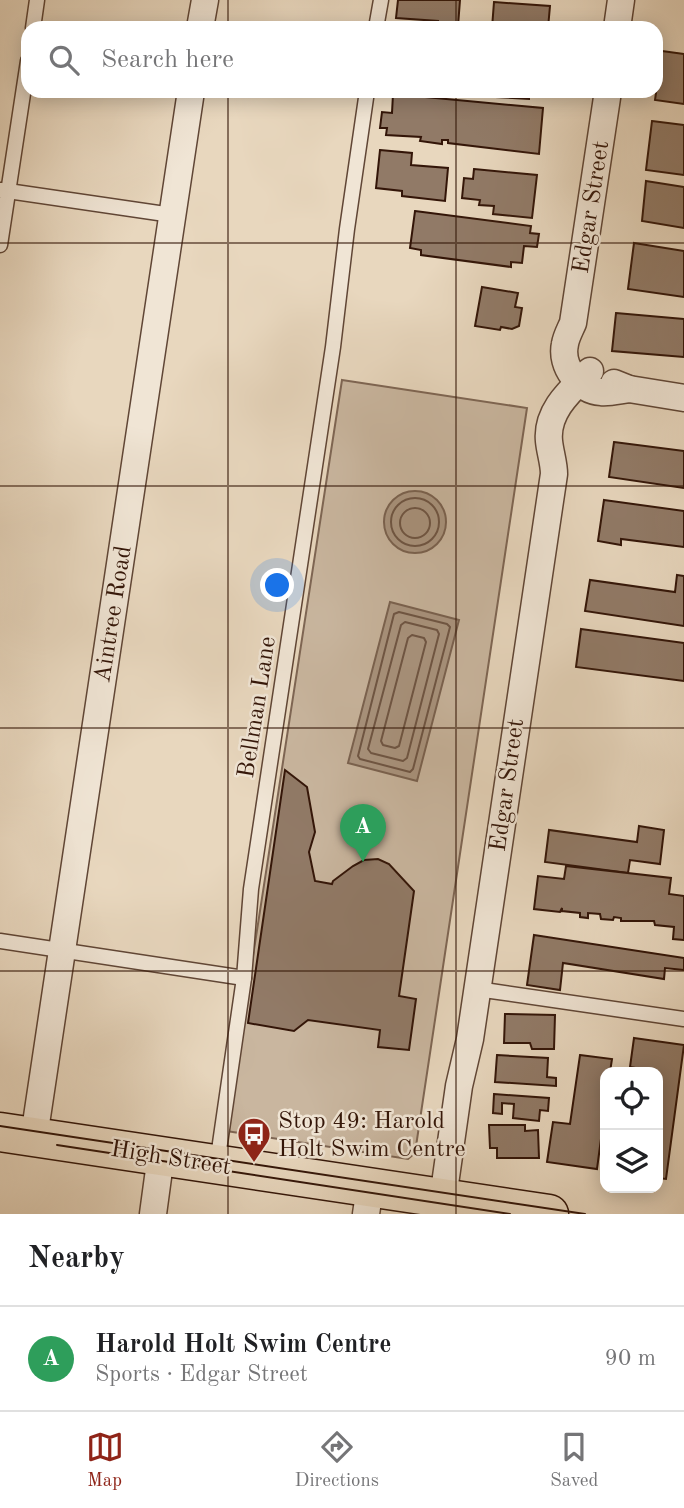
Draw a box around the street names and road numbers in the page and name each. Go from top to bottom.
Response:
street label: Edgar Street [570,139,614,275]
street label: Aintree Road [91,544,137,684]
street label: Bellman Lane [235,635,281,780]
street label: Edgar Street [487,717,529,853]
street label: High Street [109,1138,233,1180]

